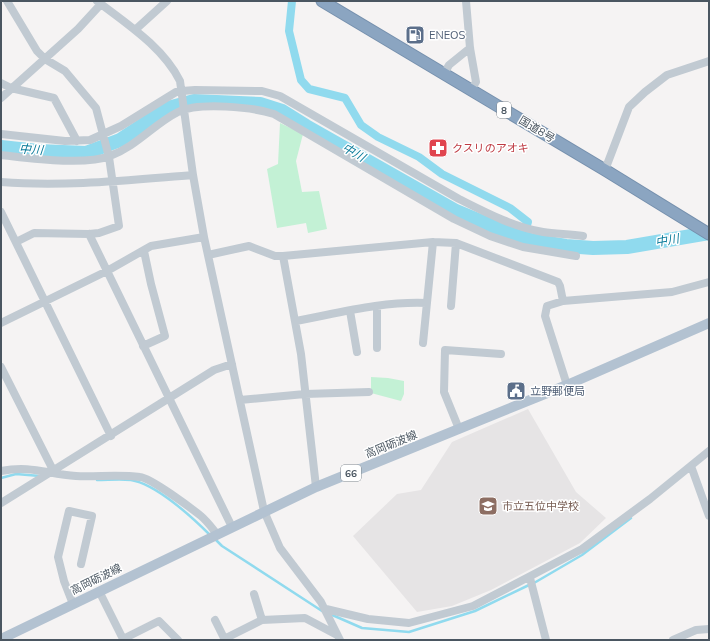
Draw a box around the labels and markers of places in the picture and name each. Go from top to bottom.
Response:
fuel station icon: ENEOS [404,24,426,46]
place label: ENEOS [429,28,466,42]
pharmacy icon: クスリのアオキ [427,137,449,159]
place label: クスリのアオキ [452,141,529,155]
public building icon: 立野郵便局 [505,380,527,402]
place label: 立野郵便局 [530,384,585,398]
school or university icon: 市立五位中学校 [477,495,499,517]
place label: 市立五位中学校 [502,499,579,513]

